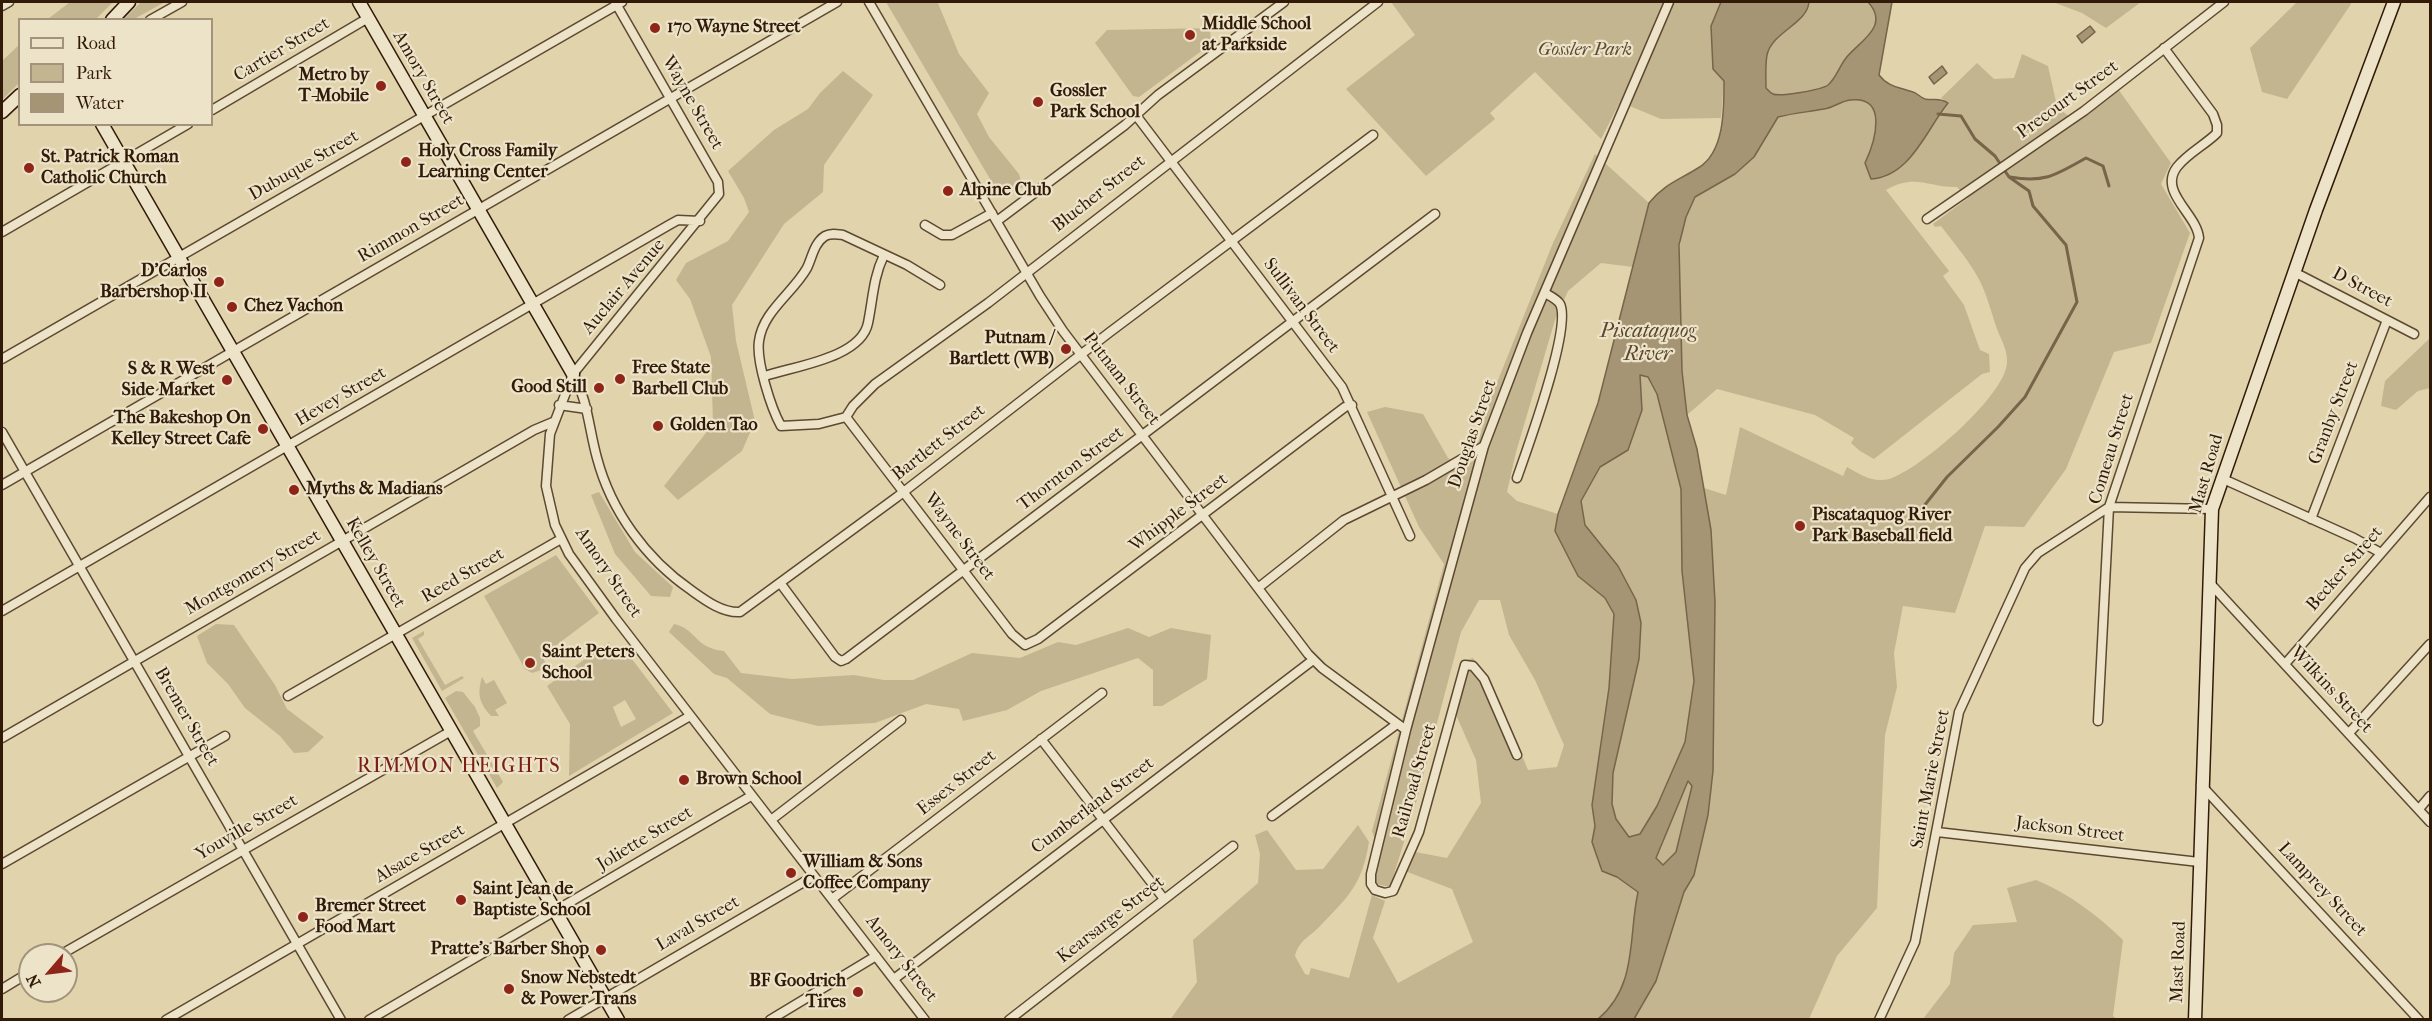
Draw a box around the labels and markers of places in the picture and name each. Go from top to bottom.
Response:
place label: Middle School at Parkside [1202,14,1311,57]
place label: 170 Wayne Street [667,17,800,39]
marker: 170 Wayne Street [648,21,662,35]
marker: Middle School at Parkside [1183,28,1197,42]
place label: Metro by T-Mobile [298,65,369,107]
marker: Metro by T-Mobile [374,79,388,93]
place label: Gossler Park School [1050,81,1140,124]
marker: Gossler Park School [1031,95,1045,109]
place label: Holy Cross Family Learning Center [418,141,557,184]
place label: St. Patrick Roman Catholic Church [41,147,179,190]
marker: Holy Cross Family Learning Center [399,155,413,169]
marker: St. Patrick Roman Catholic Church [22,161,36,175]
place label: Alpine Club [960,180,1051,202]
marker: Alpine Club [941,184,955,198]
place label: D'Carlos Barbershop II [100,261,207,304]
marker: D'Carlos Barbershop II [212,275,226,289]
place label: Chez Vachon [244,296,343,318]
marker: Chez Vachon [225,300,239,314]
place label: Putnam / Bartlett (WB) [949,328,1054,370]
marker: Putnam / Bartlett (WB) [1059,342,1073,356]
place label: Free State Barbell Club [632,358,728,400]
place label: S & R West Side Market [121,359,215,401]
marker: Free State Barbell Club [613,372,627,386]
marker: S & R West Side Market [220,373,234,387]
place label: Good Still [511,377,587,399]
marker: Good Still [592,381,606,395]
place label: The Bakeshop On Kelley Street Cafe [111,408,251,450]
place label: Golden Tao [670,415,758,437]
marker: Golden Tao [651,419,665,433]
marker: The Bakeshop On Kelley Street Cafe [256,422,270,436]
place label: Myths & Madians [306,479,443,501]
marker: Myths & Madians [287,483,301,497]
place label: Piscataquog River Park Baseball field [1812,505,1952,548]
marker: Piscataquog River Park Baseball field [1793,519,1807,533]
place label: Saint Peters School [542,642,635,684]
marker: Saint Peters School [523,656,537,670]
place label: Brown School [696,769,802,791]
marker: Brown School [677,773,691,787]
place label: William & Sons Coffee Company [803,852,930,894]
marker: William & Sons Coffee Company [784,866,798,880]
place label: Saint Jean de Baptiste School [473,879,591,922]
marker: Saint Jean de Baptiste School [454,893,468,907]
place label: Bremer Street Food Mart [315,896,426,938]
marker: Bremer Street Food Mart [296,910,310,924]
place label: Pratte's Barber Shop [430,939,589,961]
marker: Pratte's Barber Shop [594,943,608,957]
place label: Snow Nebstedt & Power Trans [521,968,636,1010]
place label: BF Goodrich Tires [749,971,846,1014]
marker: Snow Nebstedt & Power Trans [502,982,516,996]
marker: BF Goodrich Tires [851,985,865,999]

